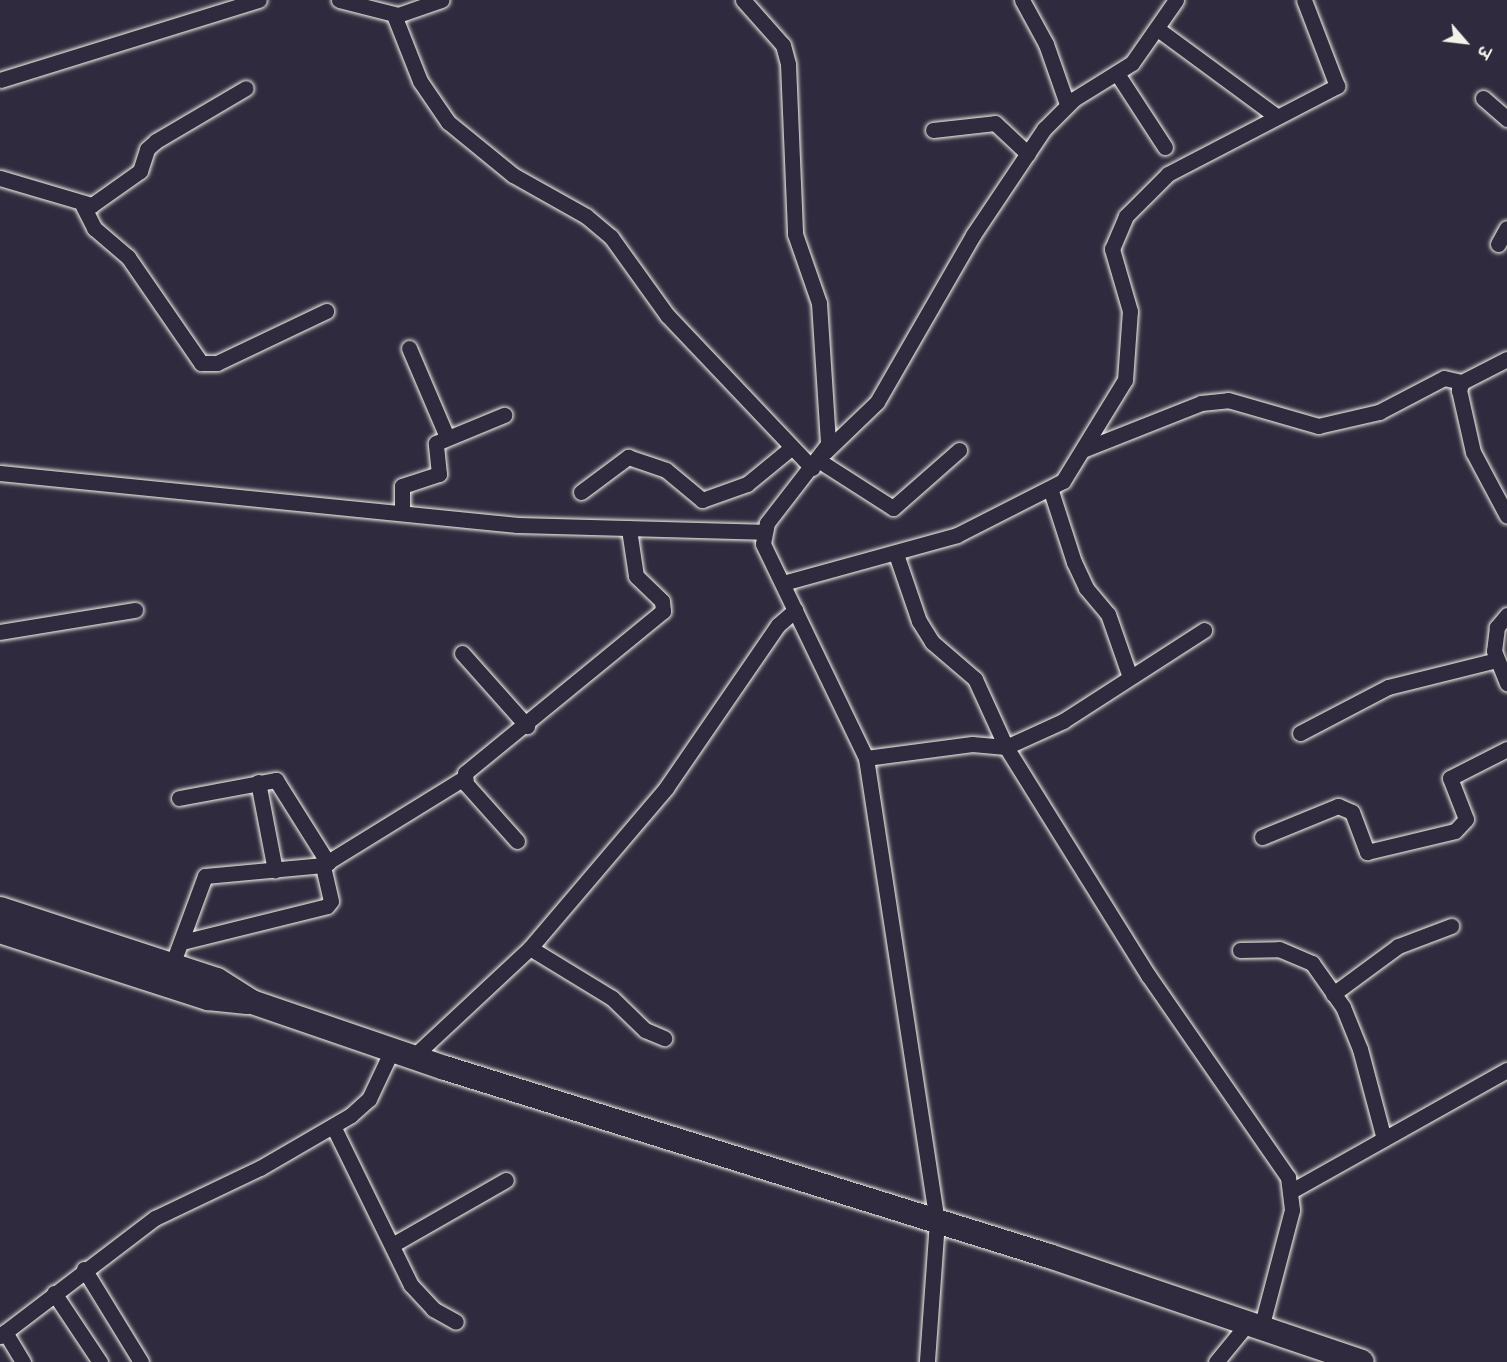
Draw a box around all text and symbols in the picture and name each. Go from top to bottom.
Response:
north arrow [1435,12,1495,72]
text: उ [1470,42,1492,60]

